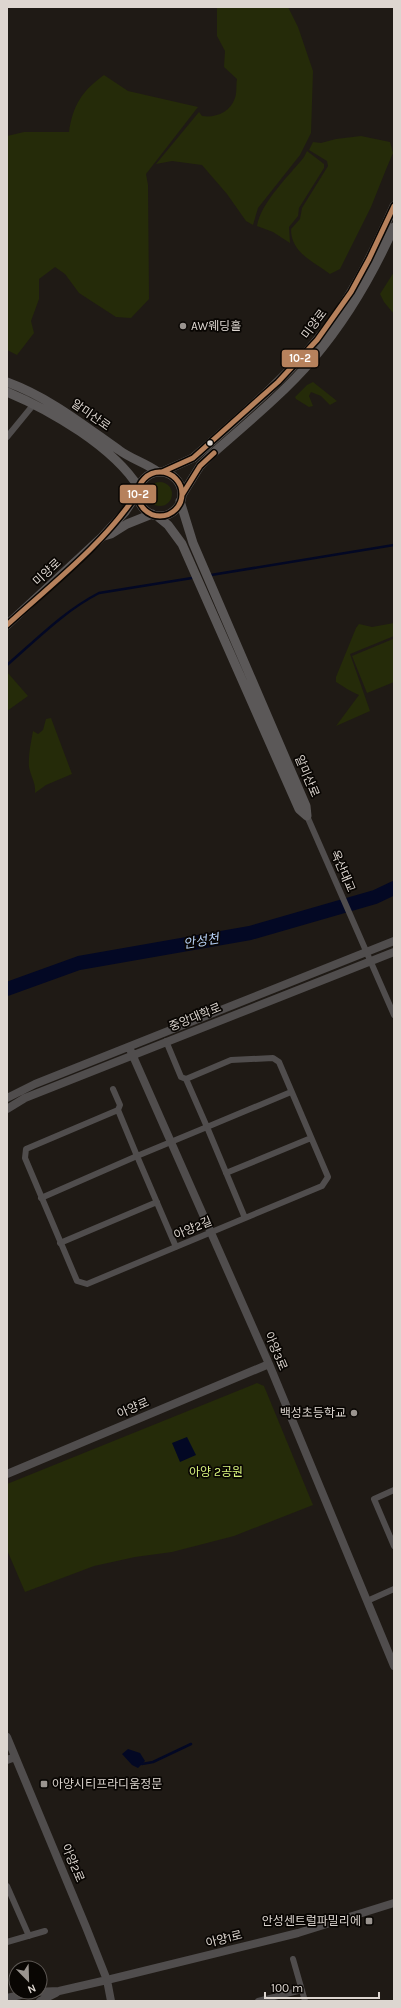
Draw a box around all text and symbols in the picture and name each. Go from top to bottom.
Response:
street label: 미양로 [298,307,330,341]
place label: AW웨딩홀 [191,319,241,333]
marker: AW웨딩홀 [178,321,188,331]
line badge: 10-2 [281,349,319,368]
text: 10-2 [289,352,311,365]
street label: 알미산로 [69,397,113,433]
unlabelled marker [205,438,215,448]
line badge: 10-2 [119,484,157,504]
text: 10-2 [127,488,149,501]
street label: 미양로 [30,556,64,588]
street label: 알미산로 [292,753,322,799]
street label: 옥산대교 [328,848,358,894]
water label: 안성천 [182,930,221,952]
street label: 중앙대학로 [167,1000,223,1034]
street label: 아양2길 [172,1214,214,1242]
street label: 아양3로 [262,1330,290,1372]
street label: 아양로 [115,1395,151,1421]
place label: 백성초등학교 [280,1406,346,1420]
marker: 백성초등학교 [349,1408,359,1418]
park label: 아양 2공원 [189,1465,243,1479]
place label: 아양시티프라디움정문 [52,1777,162,1791]
marker: 아양시티프라디움정문 [39,1779,49,1789]
street label: 아양2로 [59,1842,87,1884]
place label: 안성센트럴파밀리에 [262,1914,361,1928]
marker: 안성센트럴파밀리에 [364,1916,374,1926]
street label: 아양1로 [204,1928,244,1950]
north arrow [8,1960,48,2000]
scale bar [265,1974,379,2000]
text: N [26,1981,38,1996]
text: 100 m [271,1981,303,1995]

